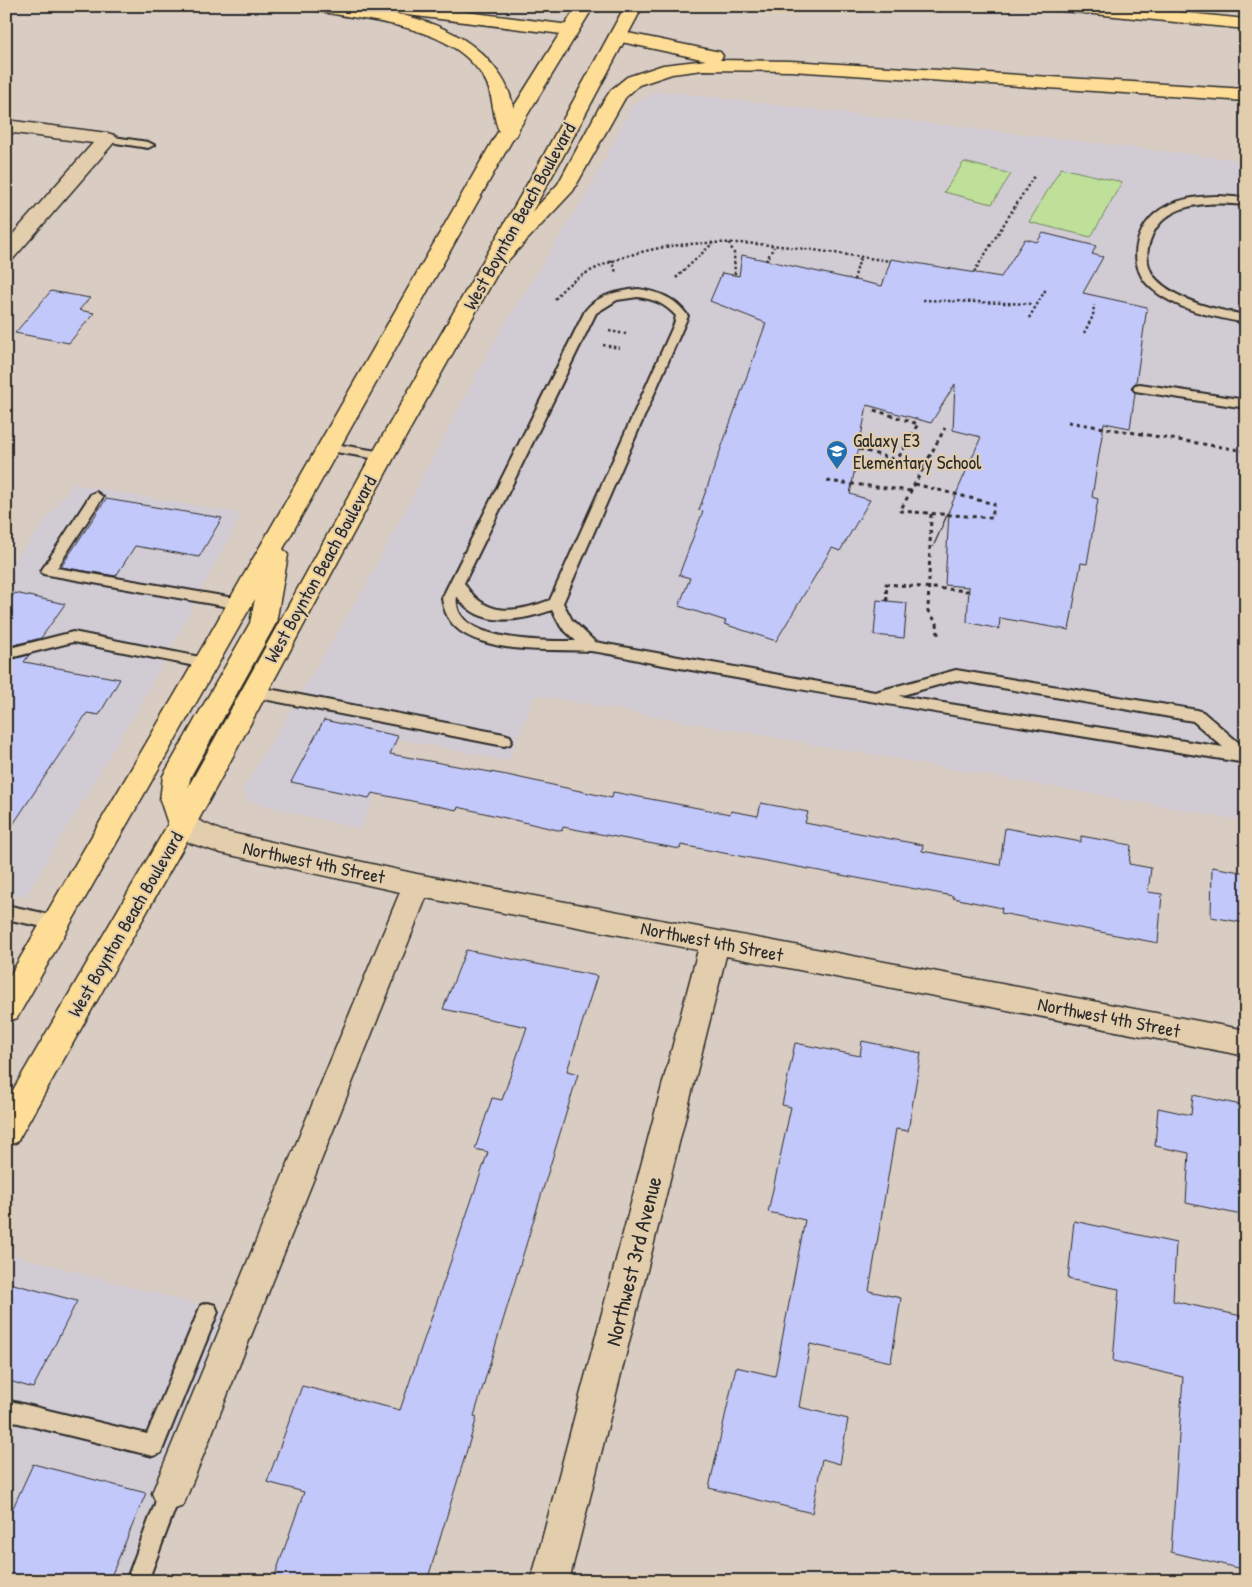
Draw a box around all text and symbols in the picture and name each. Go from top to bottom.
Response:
street label: West Boynton Beach Boulevard [457,117,582,314]
place label: Galaxy E3 Elementary School [853,427,982,475]
school or university icon: Galaxy E3 Elementary School [825,439,849,470]
street label: West Boynton Beach Boulevard [258,470,383,667]
street label: West Boynton Beach Boulevard [61,826,189,1022]
street label: Northwest 4th Street [241,834,388,890]
street label: Northwest 4th Street [639,914,786,968]
street label: Northwest 4th Street [1036,990,1183,1044]
street label: Northwest 3rd Avenue [597,1173,669,1349]

